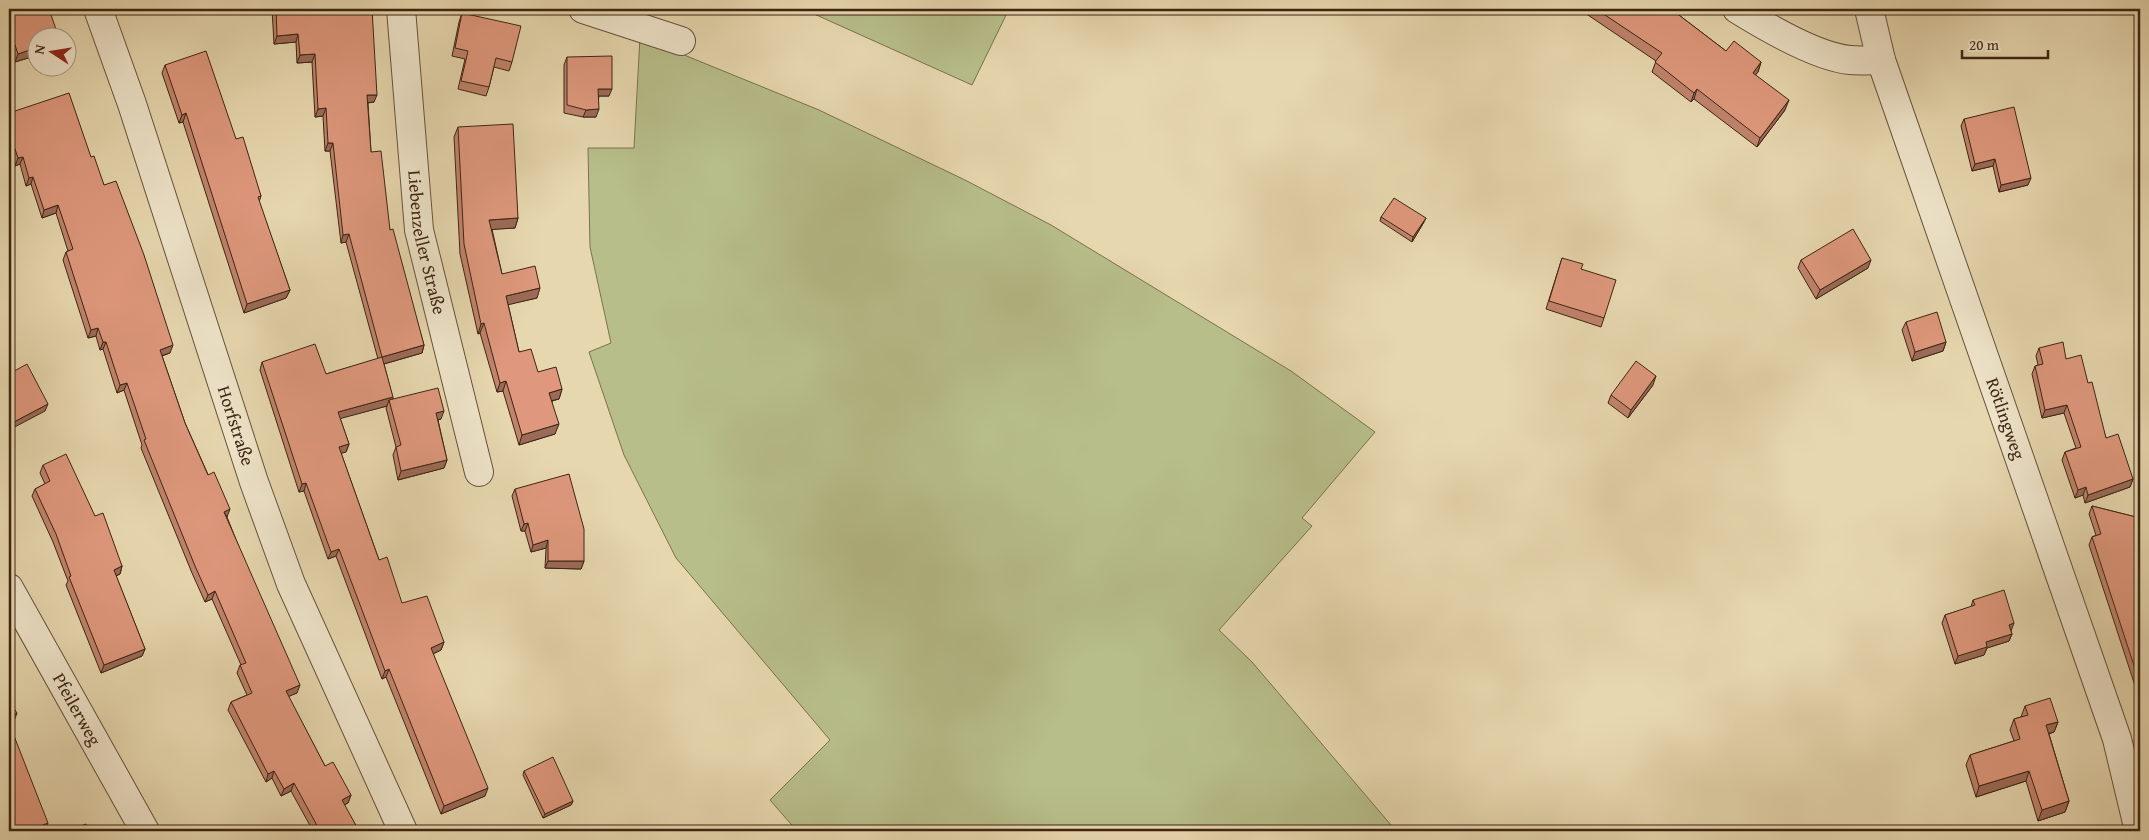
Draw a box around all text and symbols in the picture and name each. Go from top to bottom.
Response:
north arrow [28,28,78,78]
scale bar [1962,28,2048,60]
text: 20 m [1969,34,2000,55]
text: N [29,42,50,56]
street label: Liebenzeller Straße [401,169,453,317]
street label: Rötlingweg [1979,374,2033,463]
street label: Horfstraße [211,382,262,469]
street label: Pfeilerweg [46,668,109,750]

